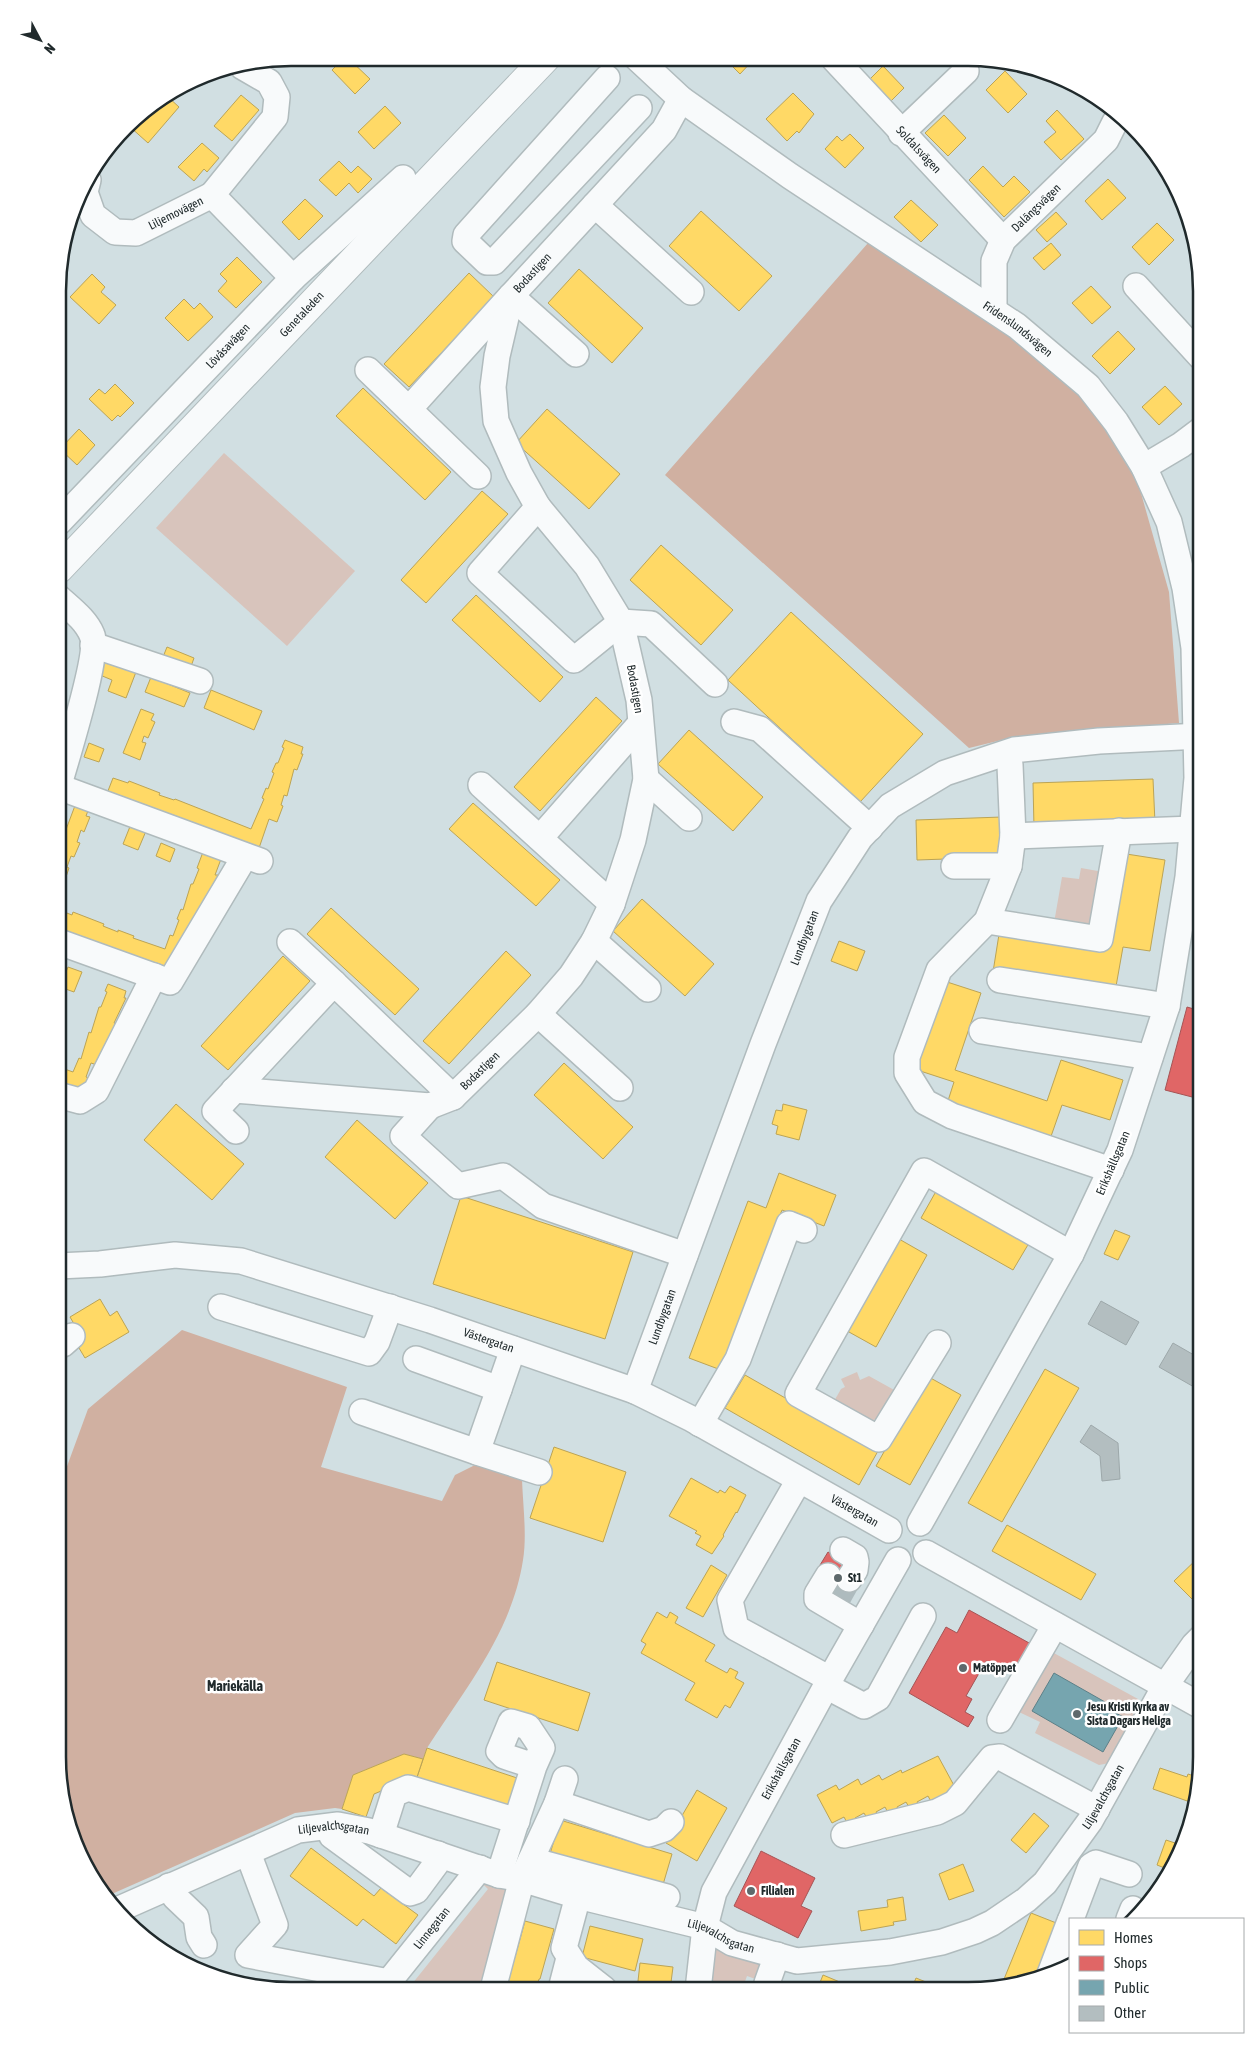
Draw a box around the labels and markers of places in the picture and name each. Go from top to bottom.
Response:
place label: St1 [848,1571,862,1585]
marker: St1 [832,1572,844,1584]
place label: Matöppet [973,1661,1016,1675]
marker: Matöppet [957,1662,969,1674]
place label: Jesu Kristi Kyrka av Sista Dagars Heliga [1086,1700,1171,1728]
marker: Jesu Kristi Kyrka av Sista Dagars Heliga [1071,1708,1083,1720]
place label: Filialen [761,1884,795,1898]
marker: Filialen [745,1885,757,1897]

